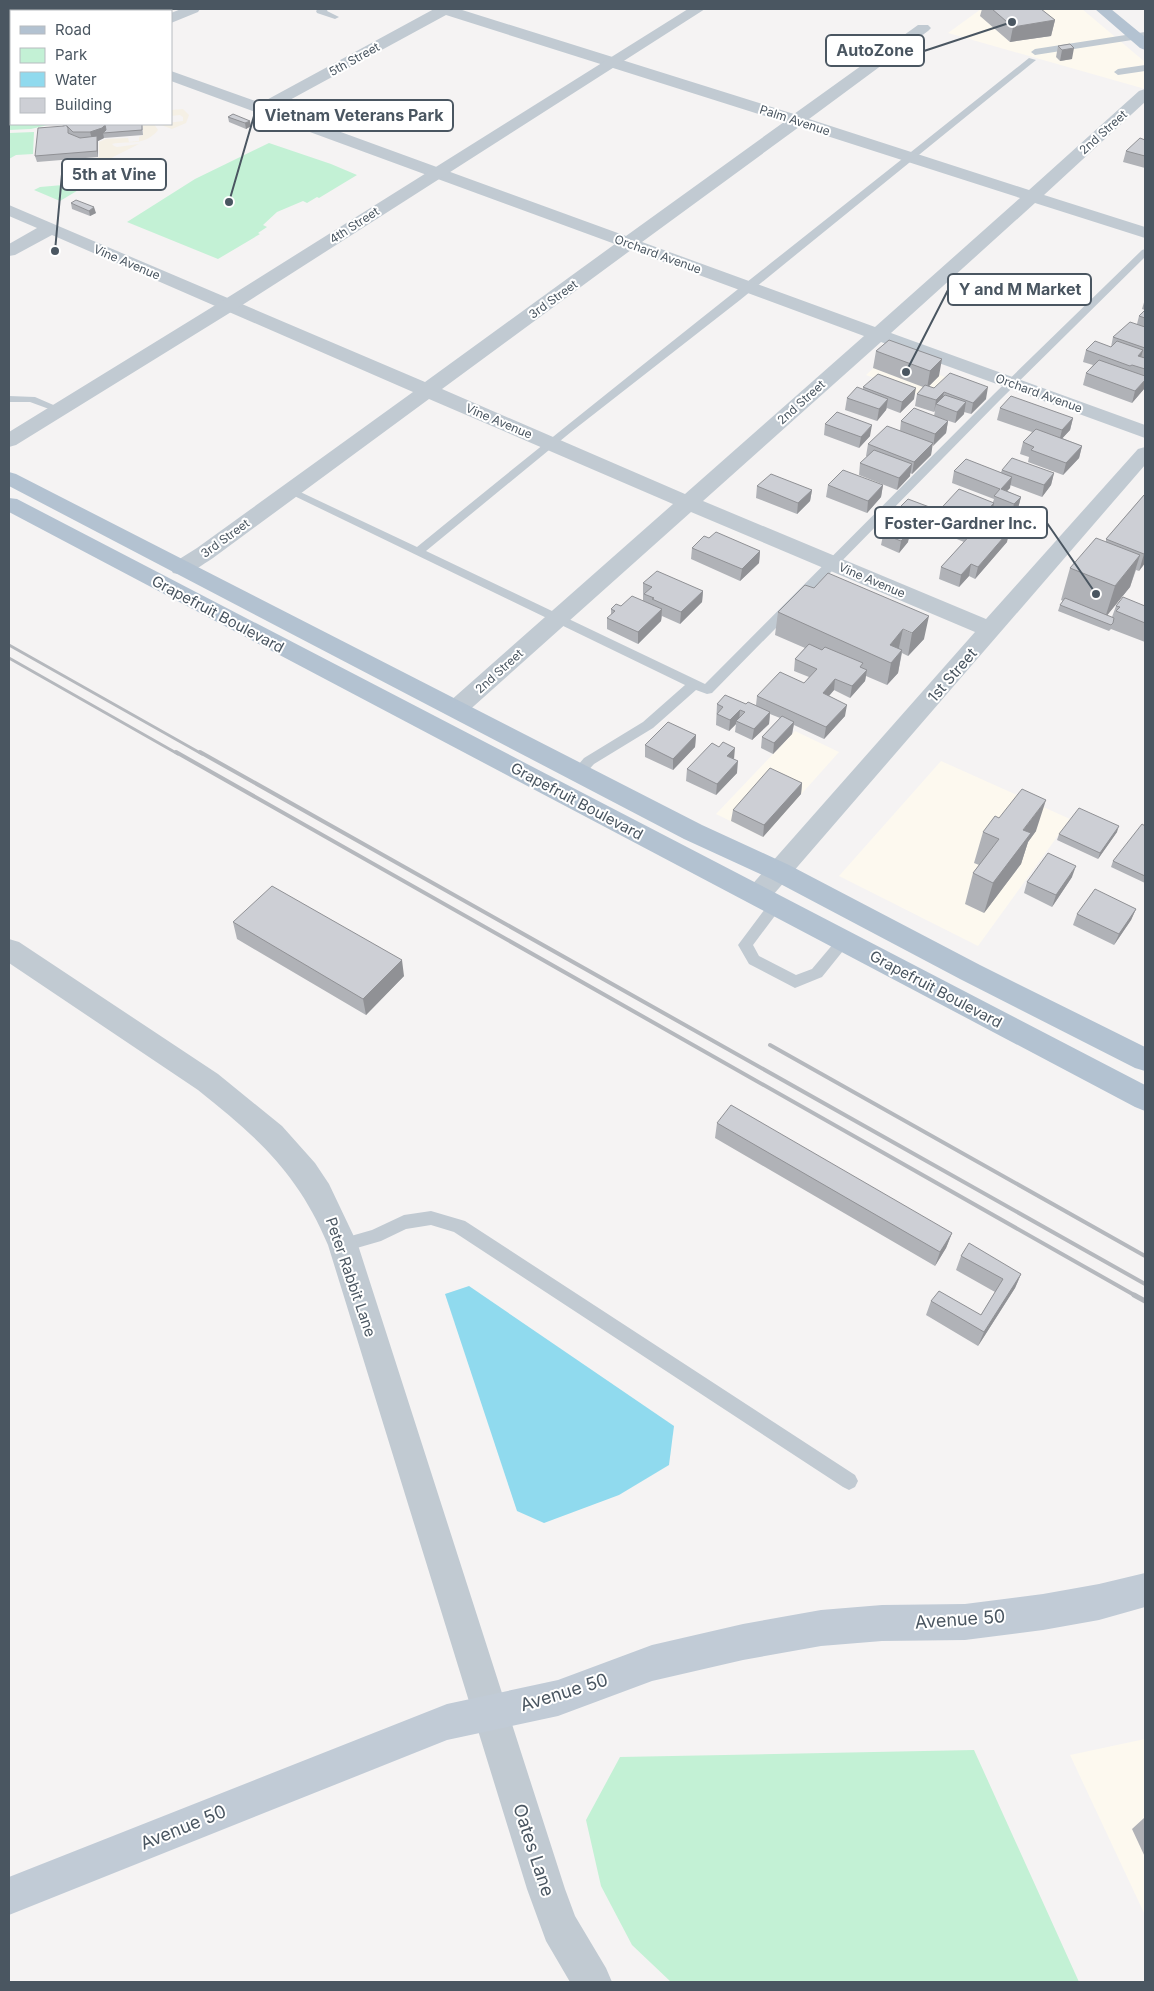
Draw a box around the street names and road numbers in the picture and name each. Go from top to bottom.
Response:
street label: 5th Street [326,39,382,79]
street label: Palm Avenue [758,102,832,138]
street label: 2nd Street [1076,107,1130,157]
street label: 4th Street [326,203,382,247]
street label: Orchard Avenue [612,231,704,277]
street label: Vine Avenue [91,241,163,283]
street label: 3rd Street [526,276,580,322]
street label: Orchard Avenue [993,370,1085,416]
street label: 2nd Street [774,377,828,427]
street label: Vine Avenue [463,400,535,442]
street label: 3rd Street [198,515,252,561]
street label: Vine Avenue [836,559,908,601]
street label: Grapefruit Boulevard [149,571,287,657]
street label: 1st Street [923,644,981,706]
street label: 2nd Street [472,646,526,696]
street label: Grapefruit Boulevard [508,758,646,844]
street label: Grapefruit Boulevard [867,946,1005,1032]
street label: Peter Rabbit Lane [322,1215,380,1339]
street label: Avenue 50 [914,1605,1006,1633]
street label: Avenue 50 [518,1669,610,1715]
street label: Avenue 50 [137,1800,229,1854]
street label: Oates Lane [509,1801,559,1899]

